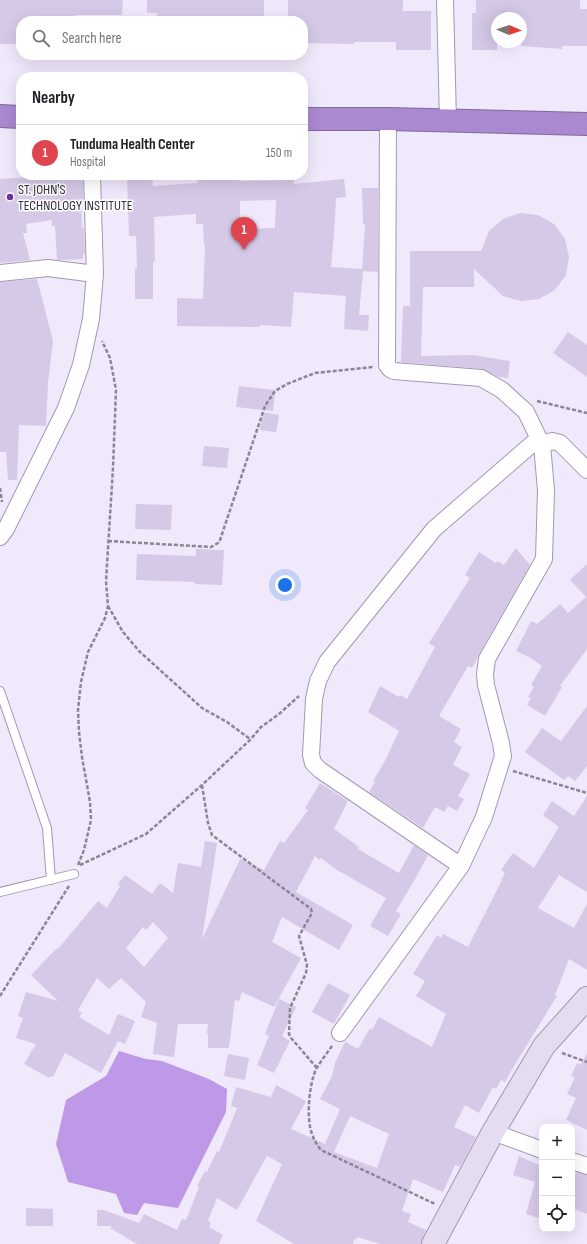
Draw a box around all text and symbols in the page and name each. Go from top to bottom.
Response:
north arrow [491,12,527,48]
search box [16,16,308,60]
icon: search [30,27,52,49]
text: Search here [62,29,122,48]
text: Nearby [32,88,75,108]
text: Tunduma Health Center [70,135,195,154]
text: 1 [42,145,48,161]
text: 150 m [266,145,292,161]
text: Hospital [70,154,106,170]
place label: ST. JOHN'S TECHNOLOGY INSTITUTE [18,181,133,214]
marker: ST. JOHN'S TECHNOLOGY INSTITUTE [5,192,15,202]
pin: 1 [231,217,257,250]
your location [275,575,295,595]
map controls [539,1124,575,1232]
button: + [539,1124,575,1160]
button: − [539,1160,575,1196]
button: locate [539,1196,575,1232]

